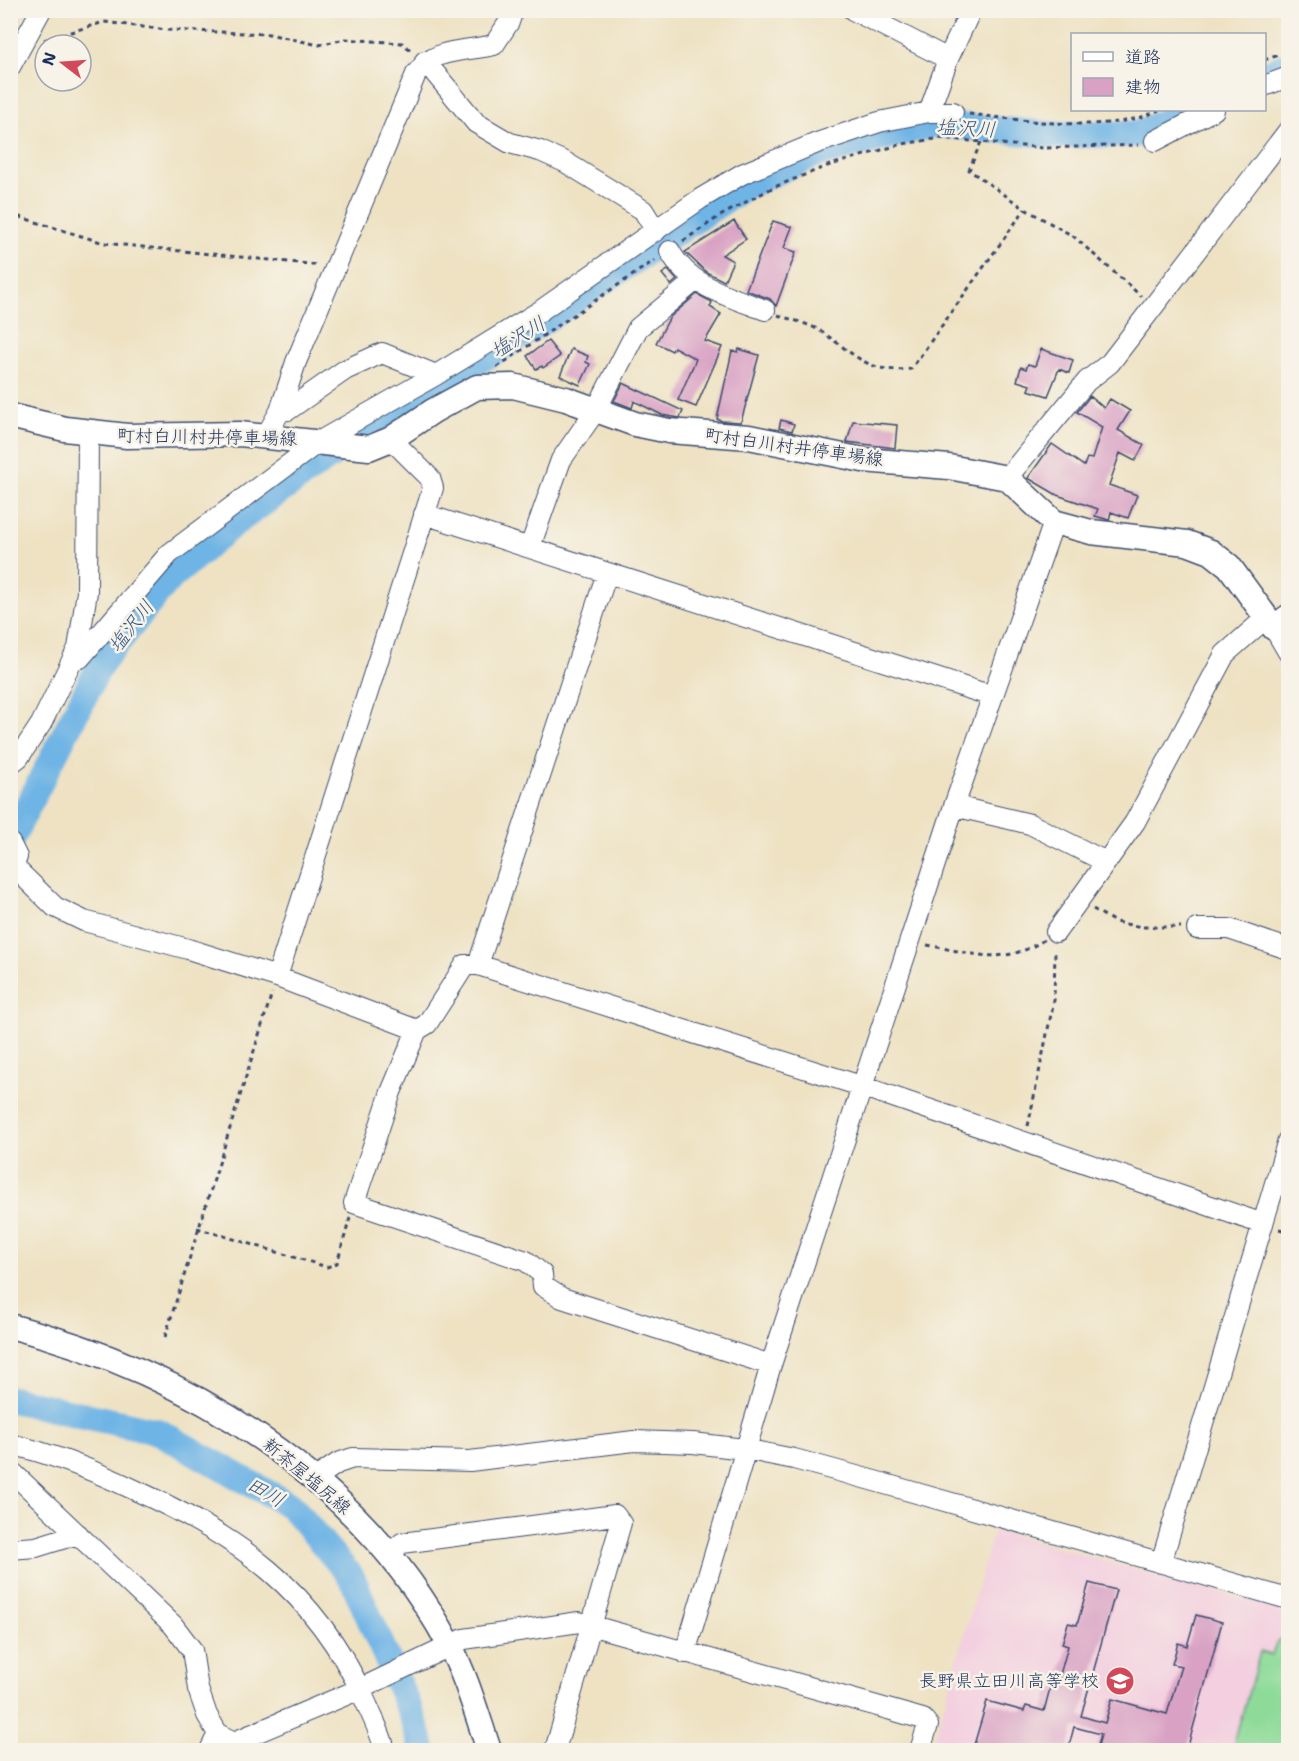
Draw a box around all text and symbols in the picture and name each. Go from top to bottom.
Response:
north arrow [33,33,93,93]
legend [1071,33,1266,111]
text: 道路 [1125,45,1161,69]
text: N [37,50,61,68]
text: 建物 [1125,75,1161,99]
water label: 塩沢川 [935,113,997,143]
water label: 塩沢川 [486,310,550,364]
street label: 町村白川村井停車場線 [117,423,297,451]
street label: 町村白川村井停車場線 [703,423,885,471]
water label: 塩沢川 [102,594,160,658]
street label: 新茶屋塩尻線 [258,1432,356,1520]
water label: 田川 [242,1471,290,1513]
school or university icon: 長野県立田川高等学校 [1104,1665,1136,1697]
place label: 長野県立田川高等学校 [919,1669,1099,1693]

